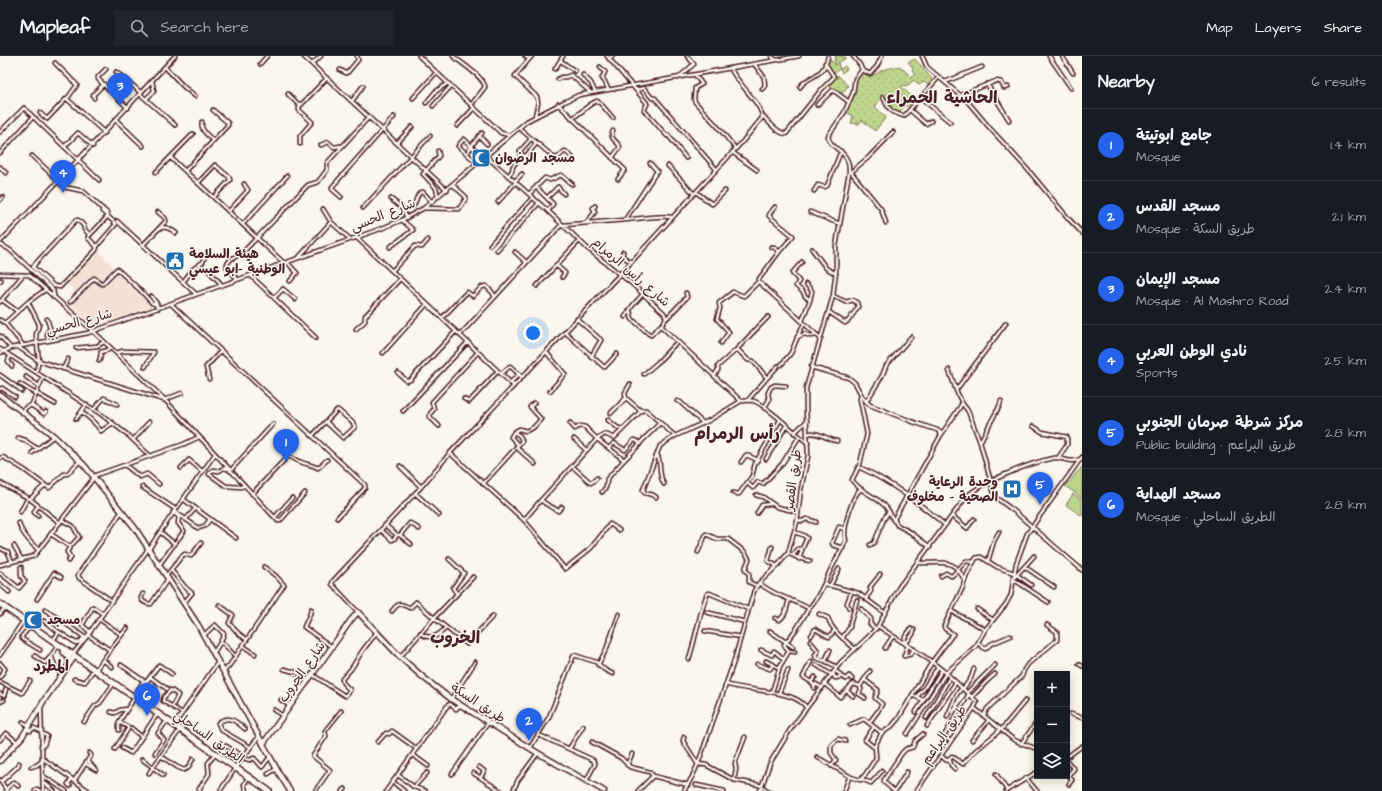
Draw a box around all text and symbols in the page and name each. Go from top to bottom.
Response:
search box [114,10,394,46]
text: Mapleaf [20,14,90,41]
icon: search [128,17,150,39]
text: Search here [160,17,249,38]
text: Map [1206,18,1233,38]
text: Layers [1255,18,1302,38]
text: Share [1324,18,1362,38]
text: Nearby [1098,70,1155,94]
pin: 3 [107,73,133,106]
text: 6 results [1311,73,1366,91]
district label: الحاشية الحمراء [886,86,998,110]
text: جامع ابوتيتة [1136,125,1212,146]
text: 1 [1110,136,1112,154]
text: 1.4 km [1330,136,1366,154]
mosque icon: مسجد الرضوان [470,147,492,169]
text: Mosque [1136,148,1181,166]
place label: مسجد الرضوان [495,149,575,167]
pin: 4 [50,160,76,193]
street label: شارع الحسي [348,194,419,238]
text: مسجد القدس [1136,196,1220,217]
text: 2 [1107,208,1115,226]
text: 2.1 km [1332,208,1366,226]
text: Mosque · طريق السكة [1136,220,1255,238]
street label: شارع رأس الرمرام [587,233,674,312]
place label: هيئة السلامة الوطنية -ابو عيسي [189,245,285,281]
public building icon: هيئة السلامة الوطنية -ابو عيسي [164,250,186,272]
text: مسجد الإيمان [1136,269,1220,290]
text: 3 [1108,280,1114,298]
text: 2.4 km [1325,280,1366,298]
text: Mosque · Al Mashro Road [1136,292,1289,310]
street label: شارع الحسي [44,304,115,341]
your location [523,323,543,343]
text: نادي الوطن العربي [1136,341,1247,362]
text: 4 [1107,352,1115,370]
text: 2.5 km [1324,352,1366,370]
text: Sports [1136,364,1178,382]
text: مركز شرطة صرمان الجنوبي [1136,412,1303,433]
district label: رأس الرمرام [694,422,780,446]
text: 5 [1106,424,1116,442]
text: 2.8 km [1325,424,1366,442]
pin: 1 [273,429,299,462]
text: Public building · طريق البراعم [1136,436,1296,454]
street label: طريق القصر [780,448,806,513]
pin: 5 [1027,472,1053,505]
place label: وحدة الرعاية الصحية - مخلوف [907,473,998,506]
hospital icon: وحدة الرعاية الصحية - مخلوف [1001,478,1023,500]
text: مسجد الهداية [1136,484,1221,505]
text: 6 [1107,496,1115,514]
text: 2.8 km [1325,496,1366,514]
text: Mosque · الطريق الساحلي [1136,508,1276,526]
mosque icon: مسجد [22,609,44,631]
place label: مسجد [47,611,80,629]
district label: الخروب [430,626,480,650]
street label: شارع الخروب [274,638,330,706]
district label: المطرد [33,656,69,677]
map controls [1034,671,1070,779]
button: + [1034,671,1070,707]
street label: طريق السكة [447,679,509,727]
pin: 6 [134,683,160,716]
street label: طريق البراعم [917,702,972,769]
street label: الطريق الساحلي [169,706,248,770]
button: − [1034,707,1070,743]
pin: 2 [516,708,542,741]
button: layers [1034,743,1070,779]

